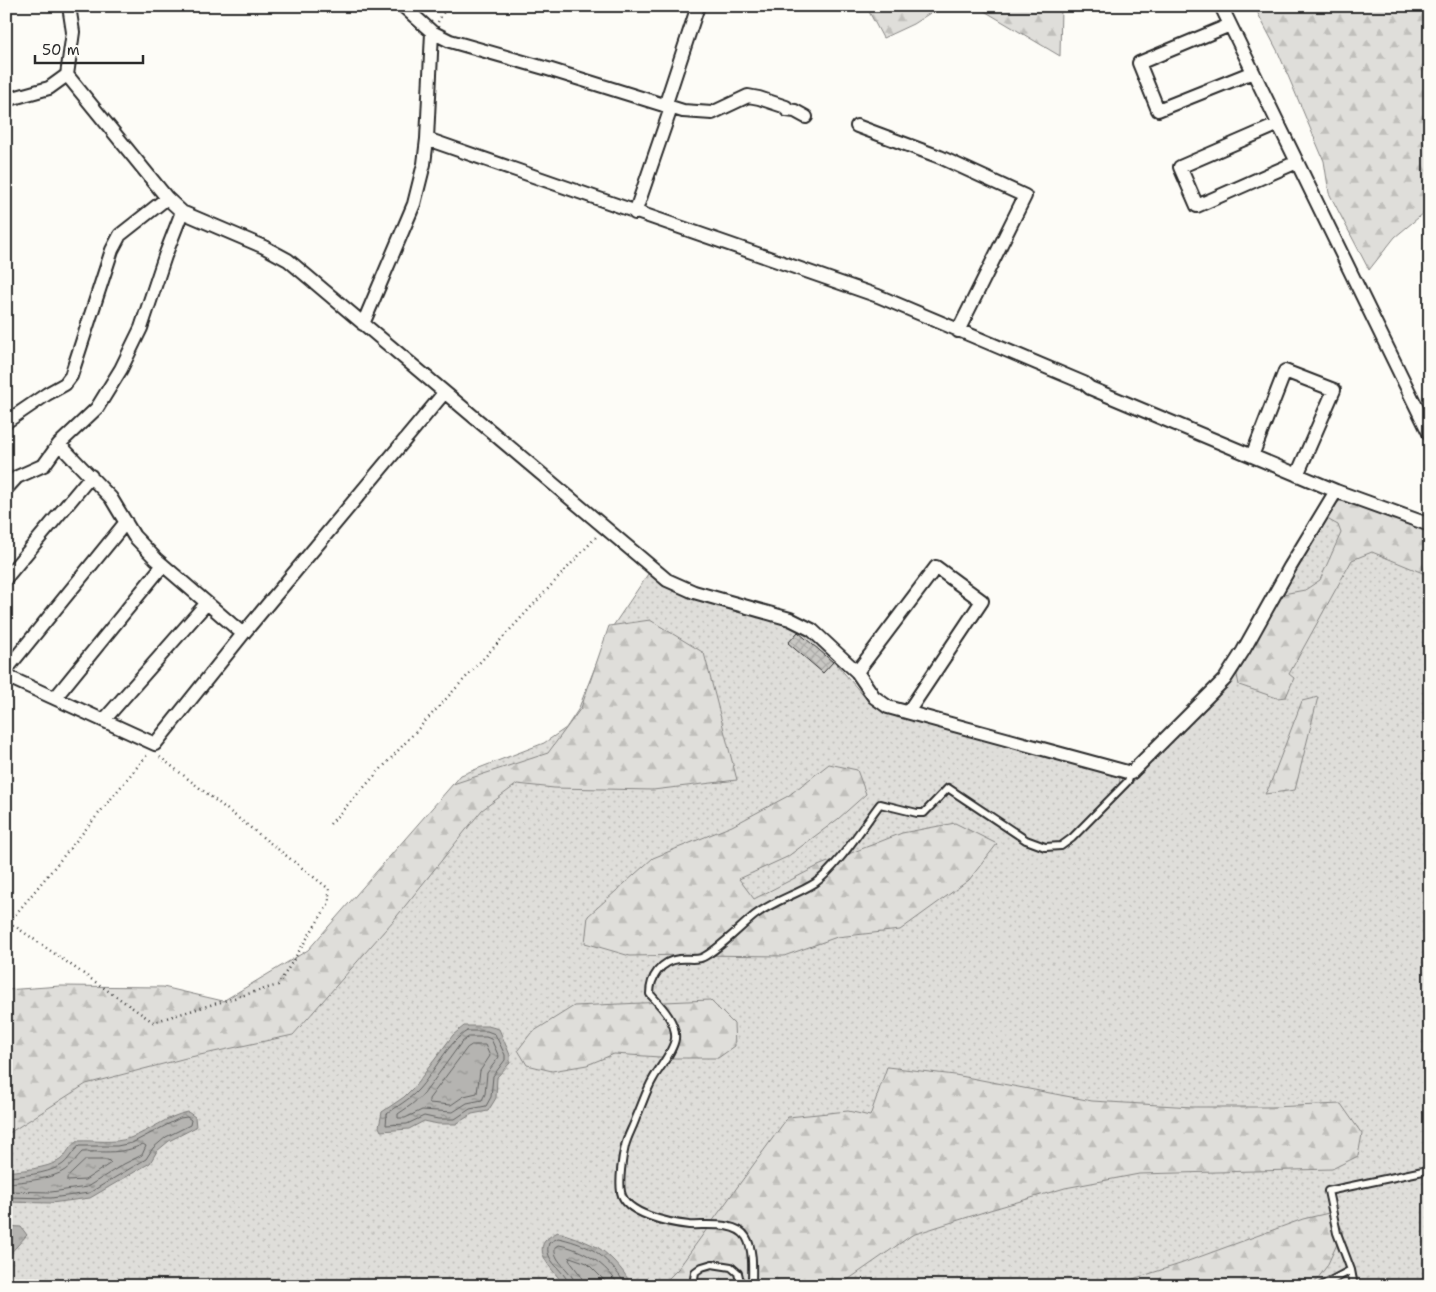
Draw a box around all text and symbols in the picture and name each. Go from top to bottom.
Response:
scale bar [35,32,142,64]
text: 50 m [42,40,80,60]

